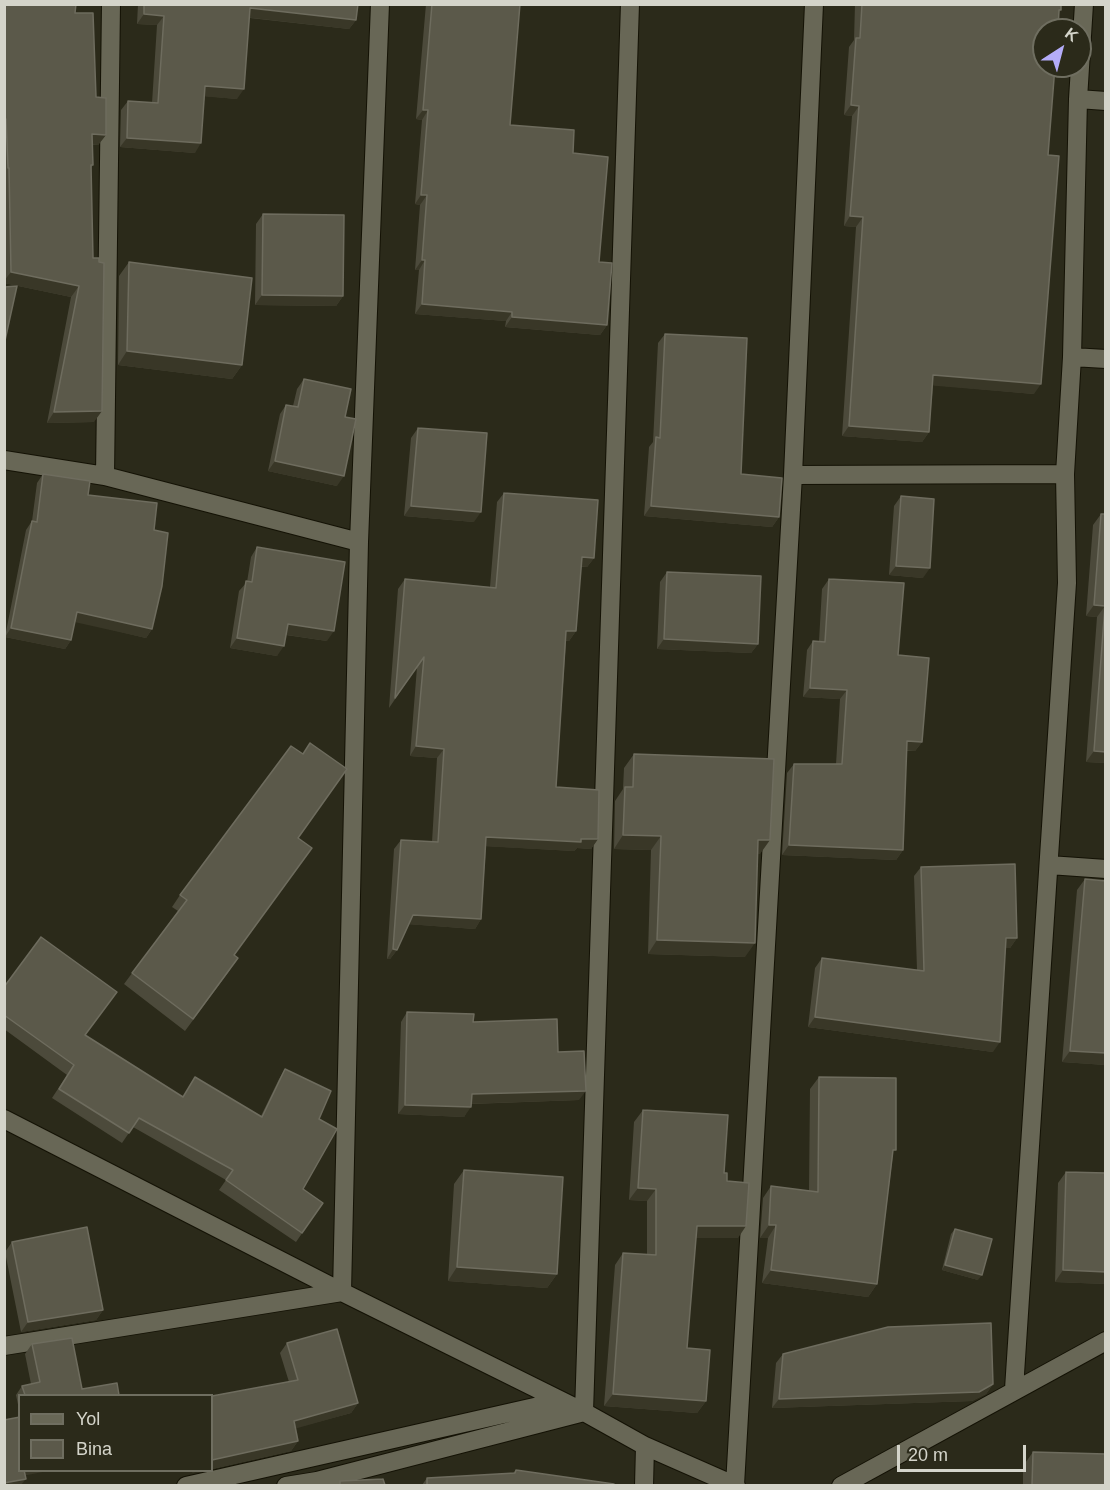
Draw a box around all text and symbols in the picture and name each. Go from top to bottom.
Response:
north arrow [1032,18,1092,78]
text: K [1062,24,1081,45]
legend [18,1394,213,1472]
text: Yol [76,1409,100,1429]
scale bar [900,1433,1029,1471]
text: Bina [76,1439,112,1459]
text: 20 m [908,1445,948,1465]

